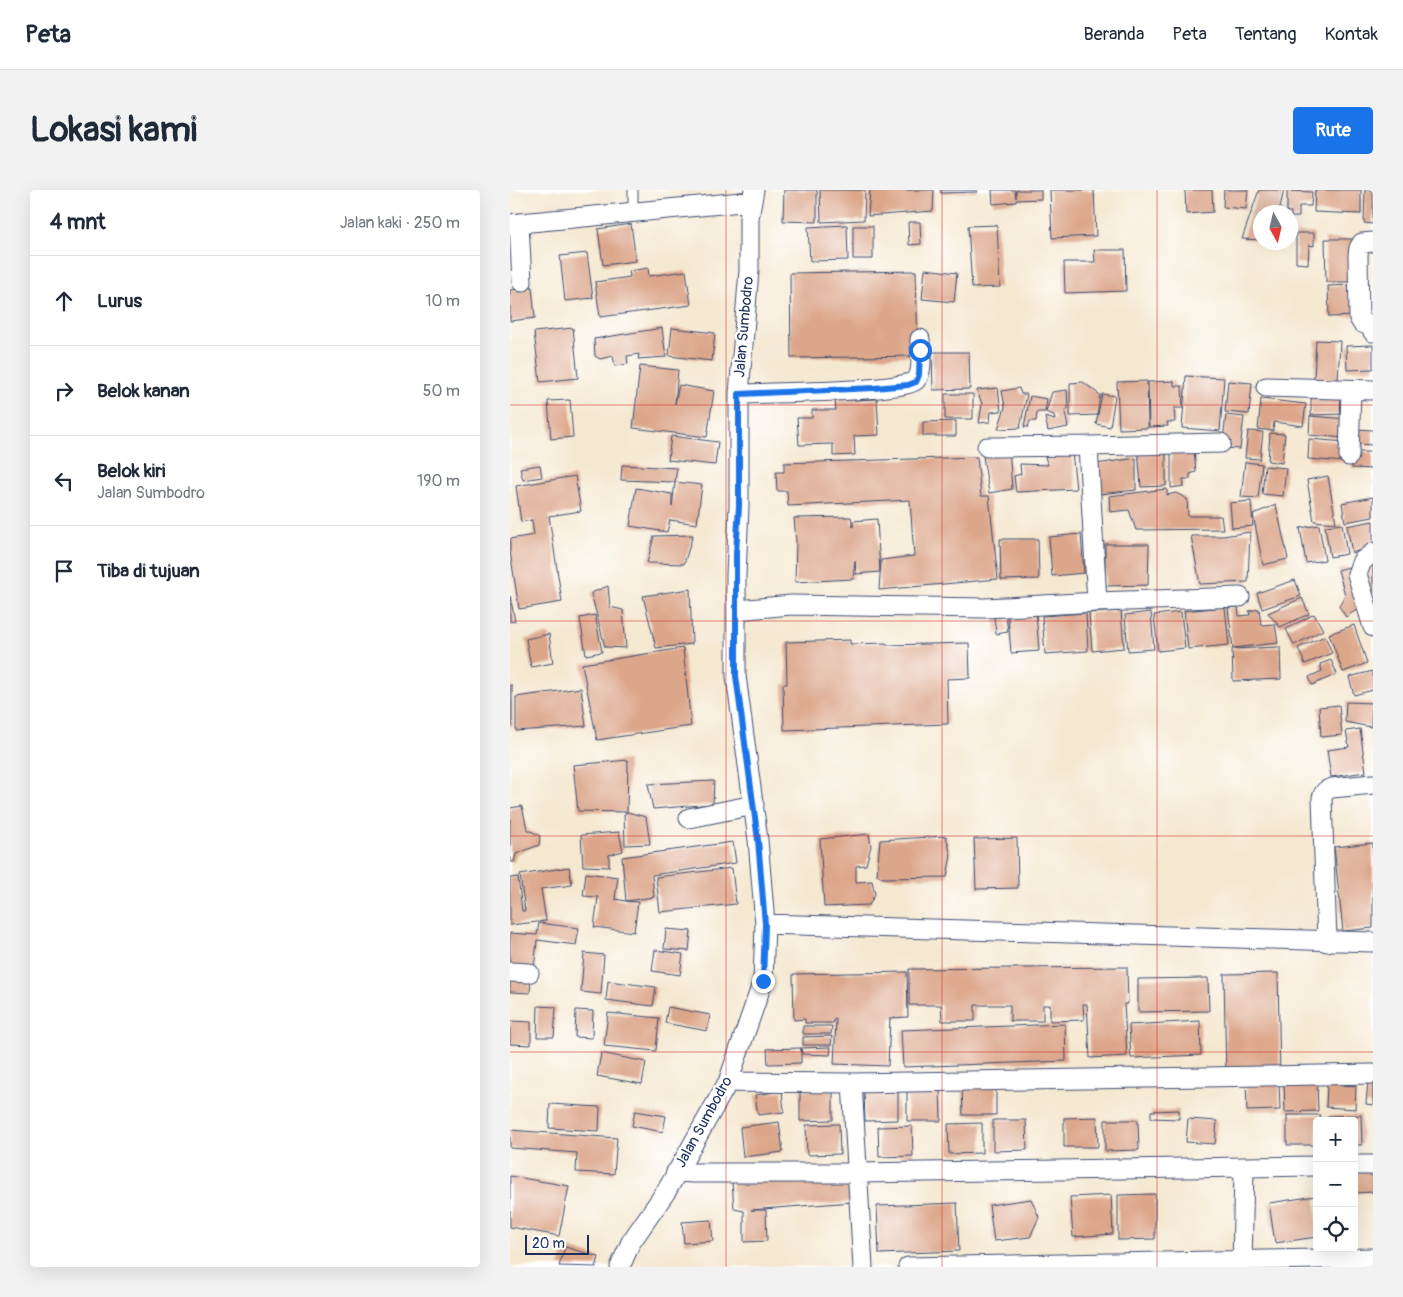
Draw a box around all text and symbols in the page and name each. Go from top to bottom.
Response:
text: Peta [25,20,71,49]
text: Beranda [1084,23,1144,46]
text: Peta [1172,23,1207,46]
text: Tentang [1235,23,1297,46]
text: Kontak [1325,23,1378,46]
button: Rute [1293,107,1373,154]
text: Lokasi kami [30,108,197,152]
north arrow [1253,205,1298,250]
text: 4 mnt [50,209,106,236]
text: Jalan kaki · 250 m [340,213,460,233]
street label: Jalan Sumbodro [730,276,758,378]
icon: ahead [50,287,78,315]
text: Lurus [97,289,142,313]
text: 10 m [425,291,460,311]
route start [909,339,932,362]
icon: right [50,377,78,405]
text: Belok kanan [97,379,190,403]
text: 50 m [423,381,460,401]
text: Belok kiri [97,459,165,483]
icon: left [50,467,78,495]
text: 190 m [417,471,460,491]
text: Jalan Sumbodro [97,483,205,503]
icon: arrive [50,557,78,585]
text: Tiba di tujuan [97,559,200,583]
route end [752,970,775,993]
street label: Jalan Sumbodro [671,1073,737,1171]
map controls [1313,1117,1358,1252]
button: + [1313,1117,1358,1162]
button: − [1313,1162,1358,1207]
button: locate [1313,1207,1358,1252]
scale bar [525,1232,589,1255]
text: 20 m [532,1235,565,1252]

